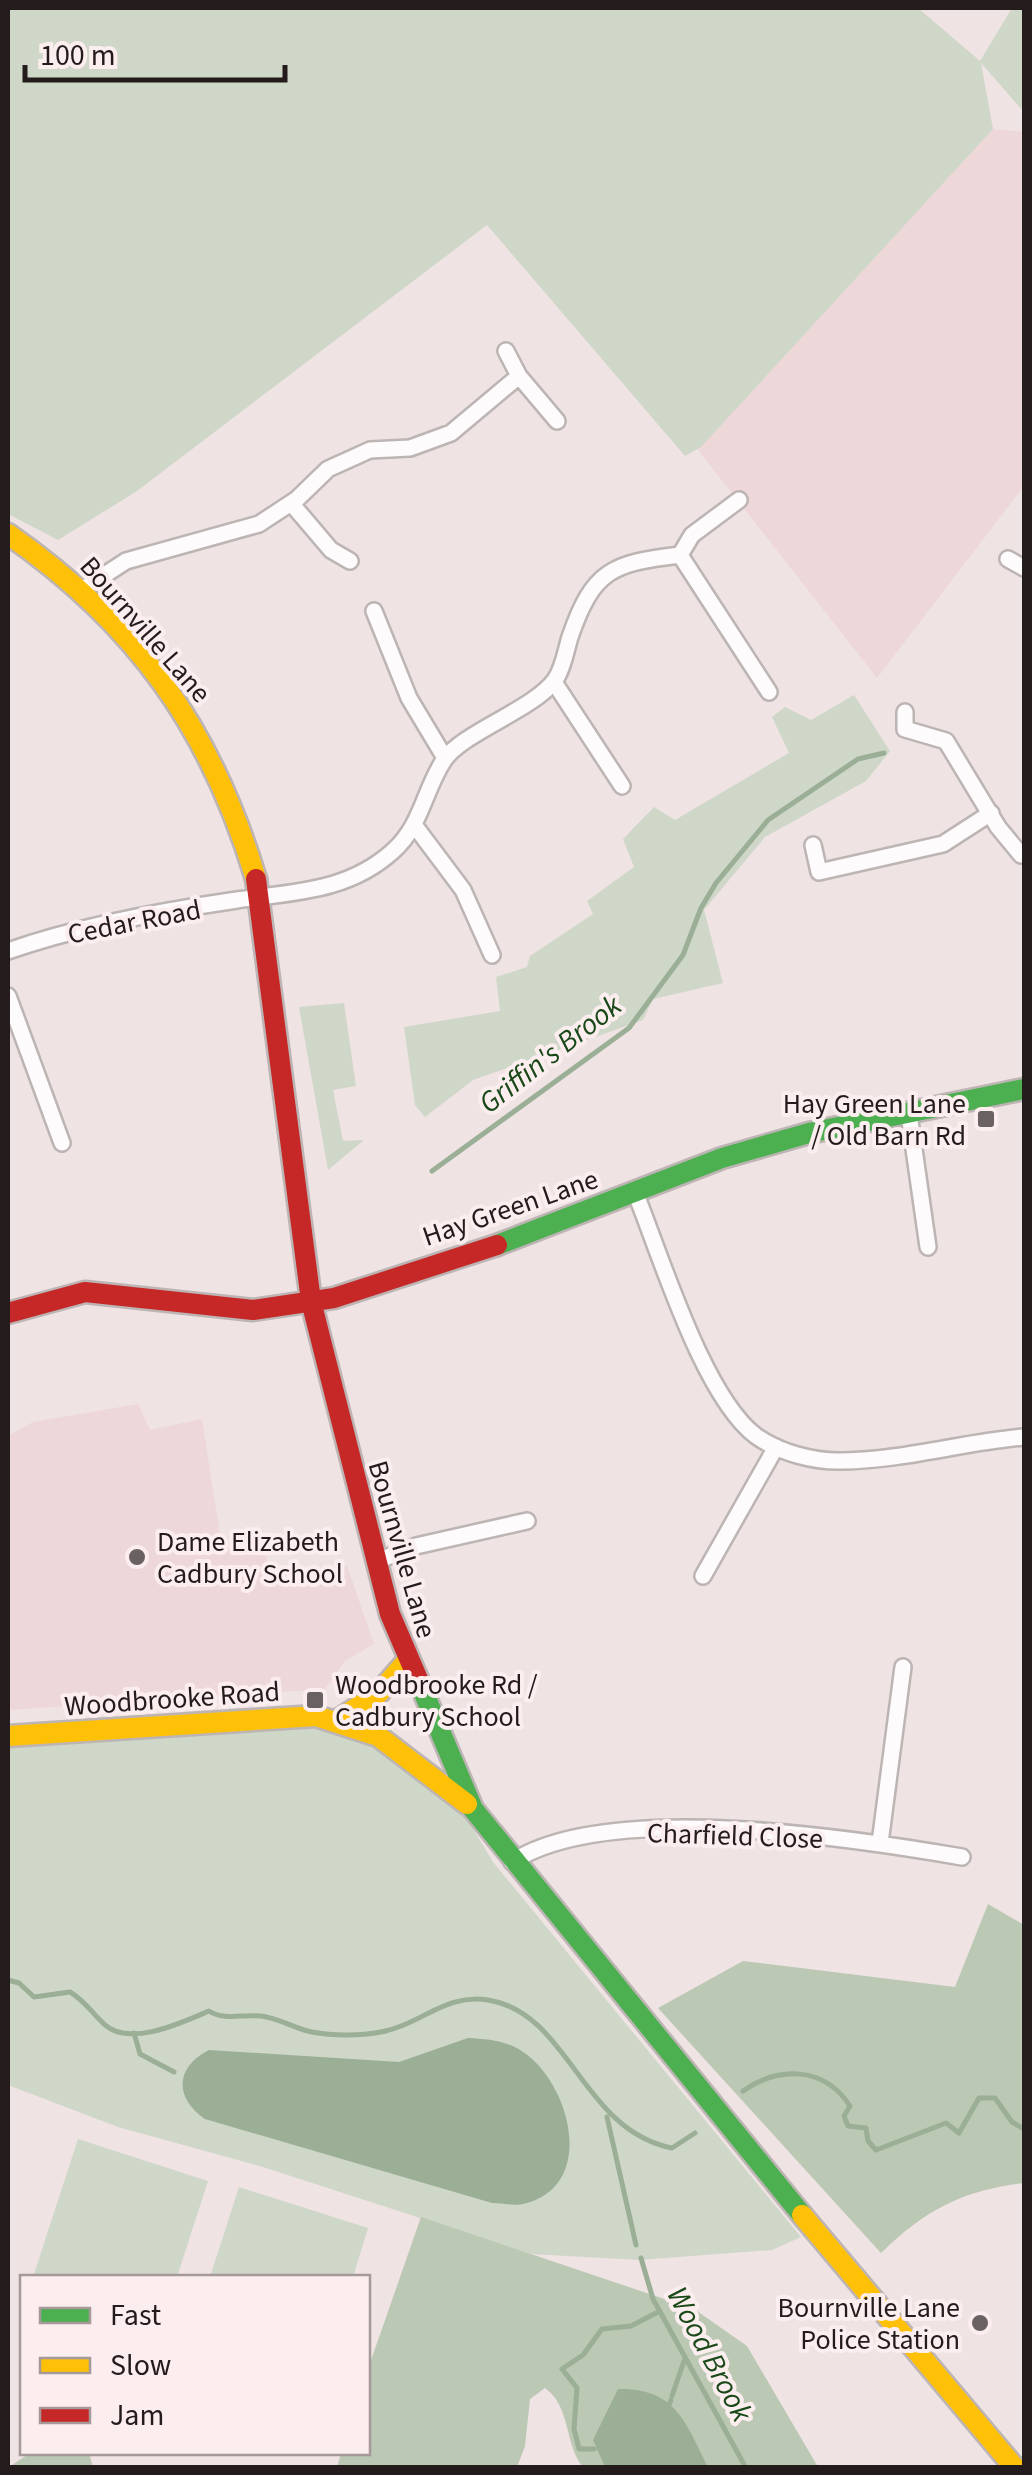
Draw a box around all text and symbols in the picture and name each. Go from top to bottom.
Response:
scale bar [25,20,285,82]
text: 100 m [40,34,116,77]
street label: Bournville Lane [70,548,220,712]
street label: Cedar Road [64,889,204,954]
water label: Griffin's Brook [470,984,632,1124]
place label: Hay Green Lane / Old Barn Rd [783,1084,966,1156]
marker: Hay Green Lane / Old Barn Rd [975,1108,997,1130]
street label: Hay Green Lane [417,1159,604,1257]
street label: Bournville Lane [358,1456,446,1643]
place label: Dame Elizabeth Cadbury School [157,1522,343,1594]
marker: Dame Elizabeth Cadbury School [126,1546,148,1568]
place label: Woodbrooke Rd / Cadbury School [335,1665,538,1737]
street label: Woodbrooke Road [63,1672,281,1726]
marker: Woodbrooke Rd / Cadbury School [304,1689,326,1711]
street label: Charfield Close [646,1813,824,1859]
legend [20,2275,370,2455]
water label: Wood Brook [656,2279,764,2430]
place label: Bournville Lane Police Station [777,2288,960,2360]
text: Fast [110,2294,161,2337]
marker: Bournville Lane Police Station [969,2312,991,2334]
text: Slow [110,2344,171,2387]
text: Jam [110,2394,164,2437]

